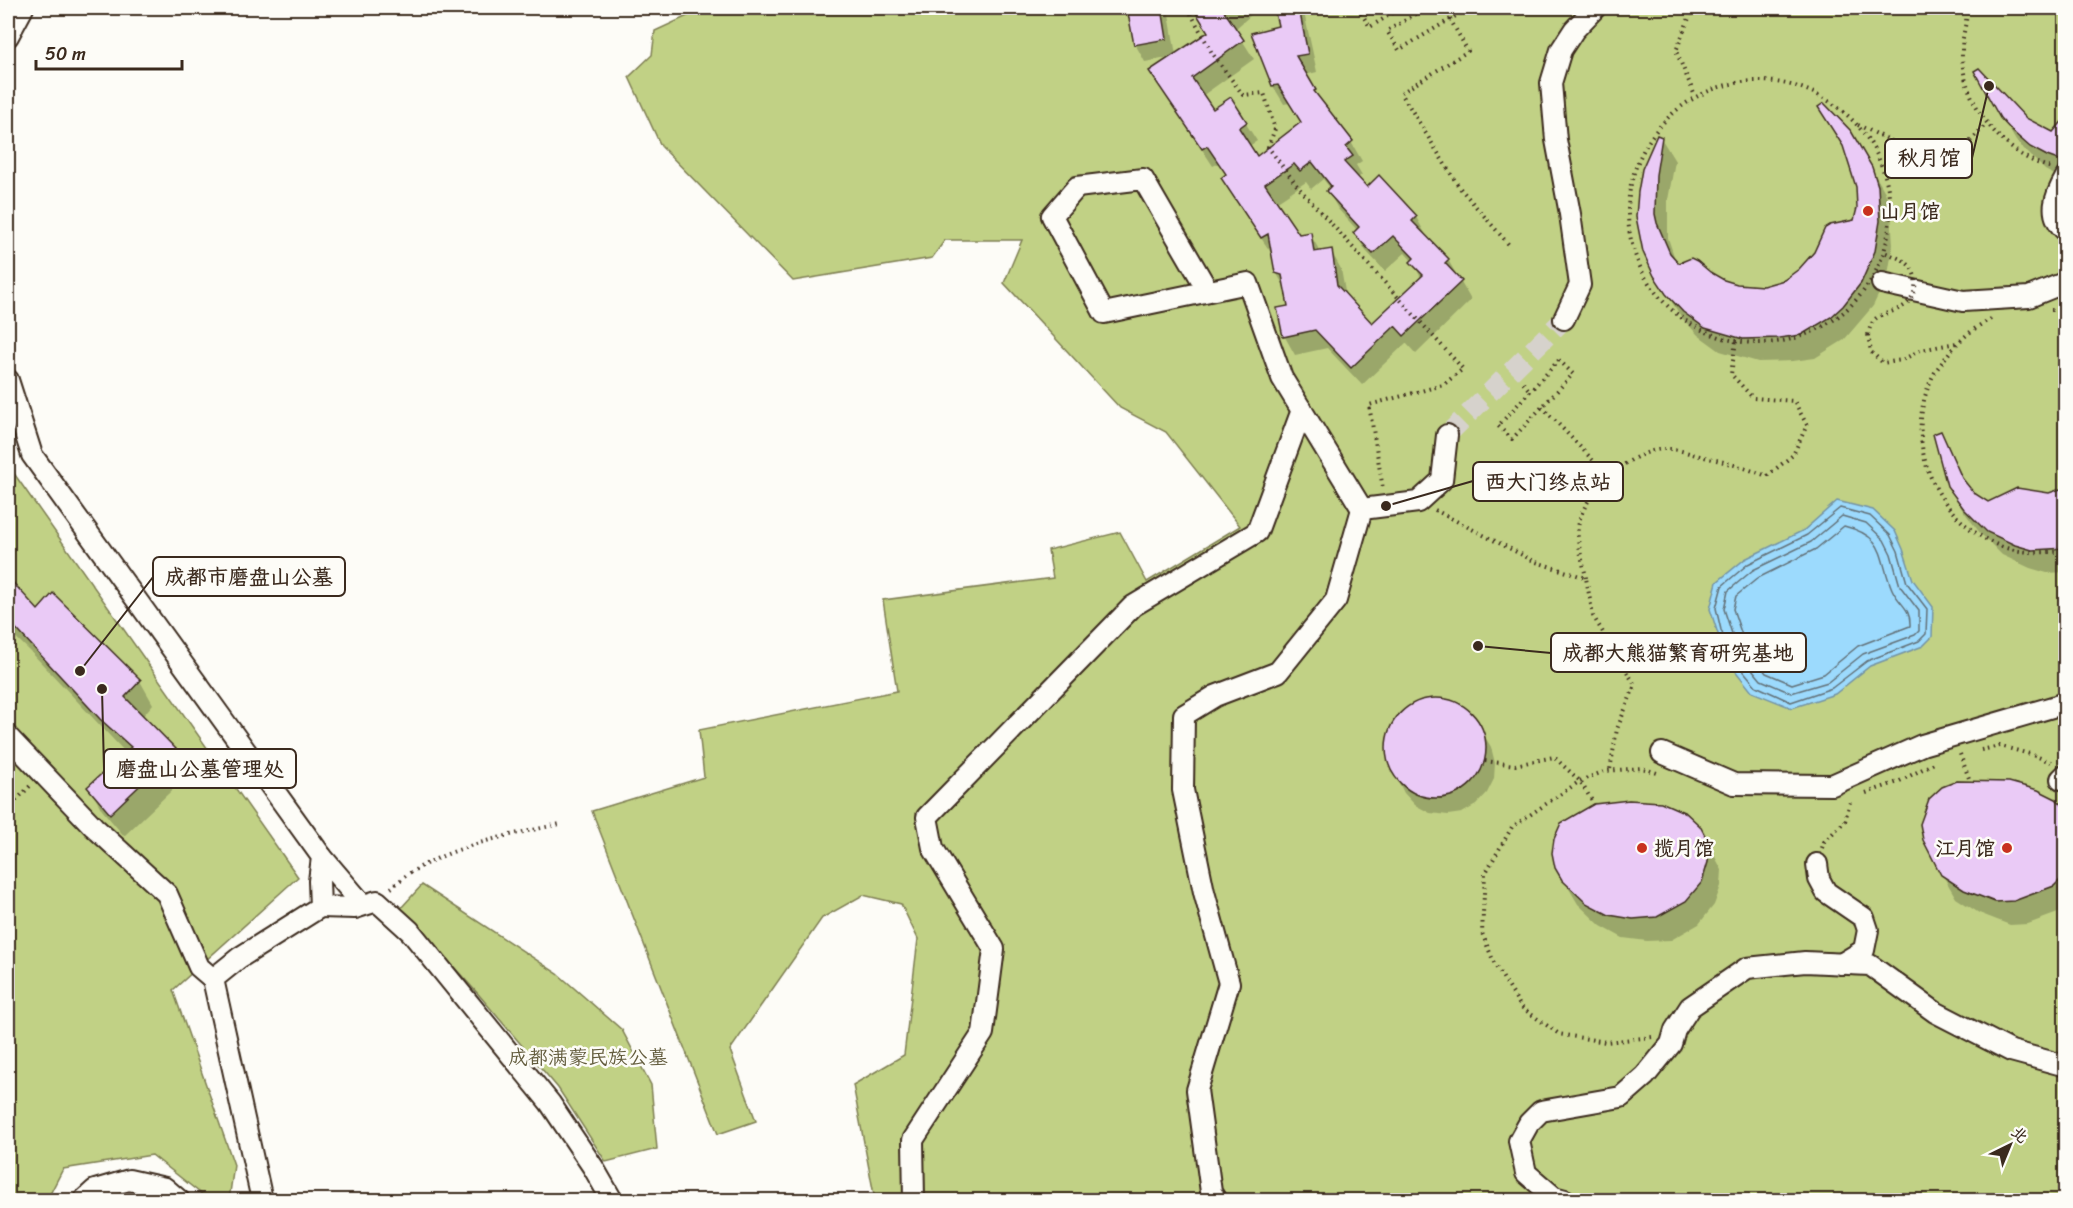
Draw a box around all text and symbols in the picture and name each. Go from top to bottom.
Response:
scale bar [36,33,182,71]
text: 50 m [45,38,86,70]
callout: 秋月馆 [1885,139,1972,178]
text: 秋月馆 [1898,139,1961,177]
place label: 山月馆 [1880,194,1940,229]
marker: 山月馆 [1861,204,1875,218]
callout: 西大门终点站 [1473,462,1623,501]
text: 西大门终点站 [1485,463,1611,501]
callout: 成都市磨盘山公墓 [153,557,345,596]
text: 成都市磨盘山公墓 [165,558,333,596]
callout: 成都大熊猫繁育研究基地 [1551,633,1806,672]
text: 成都大熊猫繁育研究基地 [1563,634,1794,672]
callout: 磨盘山公墓管理处 [104,749,296,788]
text: 磨盘山公墓管理处 [116,750,284,788]
place label: 揽月馆 [1654,831,1714,866]
place label: 江月馆 [1935,831,1995,866]
marker: 揽月馆 [1635,841,1649,855]
marker: 江月馆 [2000,841,2014,855]
park label: 成都满蒙民族公墓 [508,1040,668,1075]
north arrow [1980,1115,2040,1175]
text: 北 [2004,1118,2036,1150]

